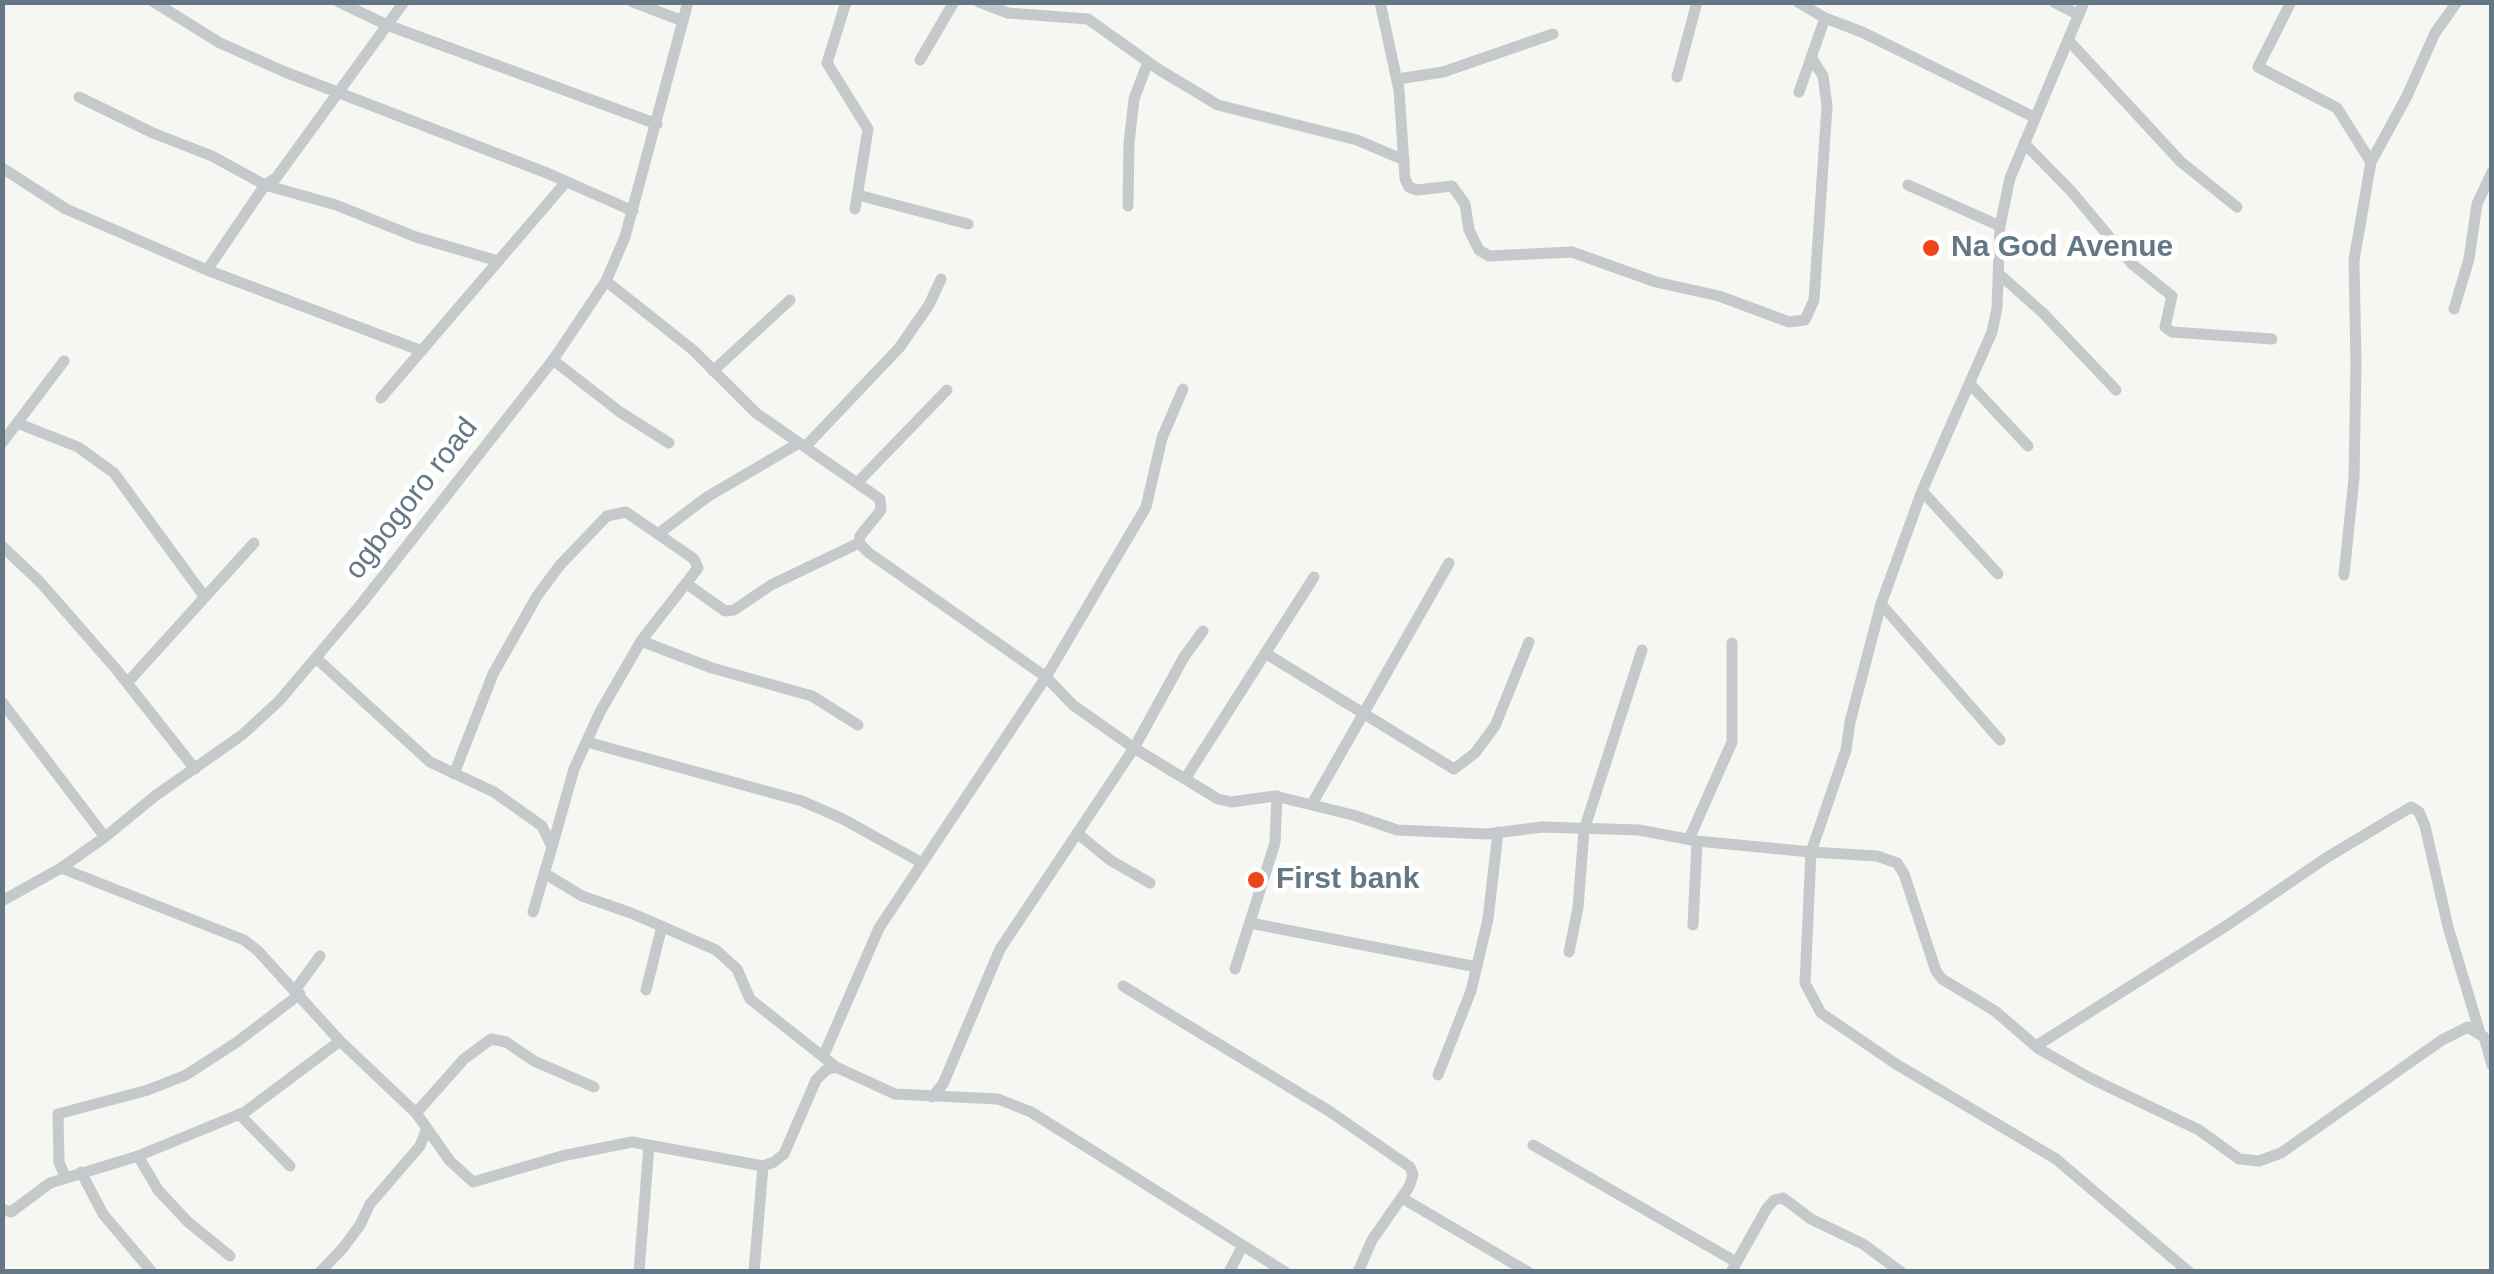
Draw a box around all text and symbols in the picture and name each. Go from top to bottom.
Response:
place label: Na God Avenue [1951,230,2173,266]
marker: Na God Avenue [1920,237,1942,259]
street label: ogbogoro road [338,411,486,587]
place label: First bank [1276,862,1419,898]
marker: First bank [1245,869,1267,891]

